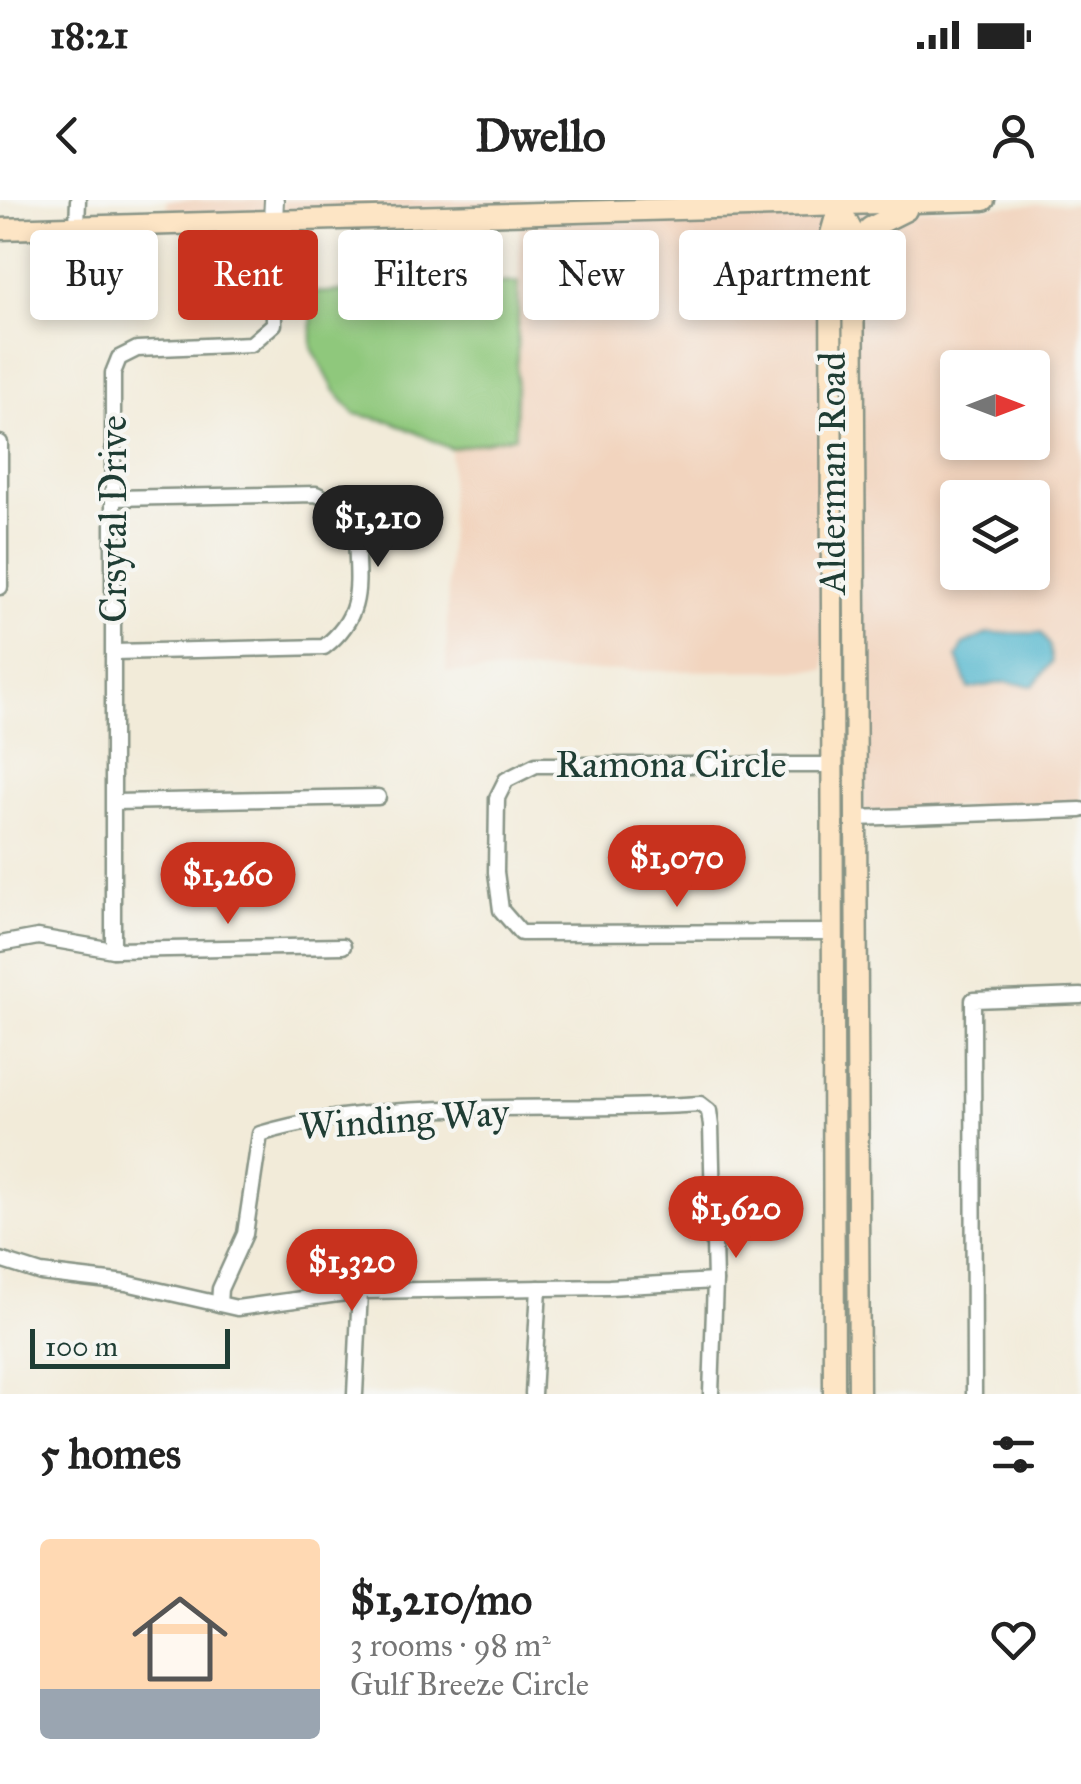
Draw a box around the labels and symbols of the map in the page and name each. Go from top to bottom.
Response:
north arrow [940,350,1050,460]
street label: Alderman Road [809,352,855,596]
street label: Crsytal Drive [90,415,136,623]
pin: $1,210 [297,485,459,570]
street label: Ramona Circle [555,741,787,787]
pin: $1,070 [596,825,758,910]
pin: $1,260 [147,842,309,927]
street label: Winding Way [297,1089,512,1149]
pin: $1,620 [655,1176,817,1261]
pin: $1,320 [271,1229,433,1314]
scale bar [30,1324,230,1368]

